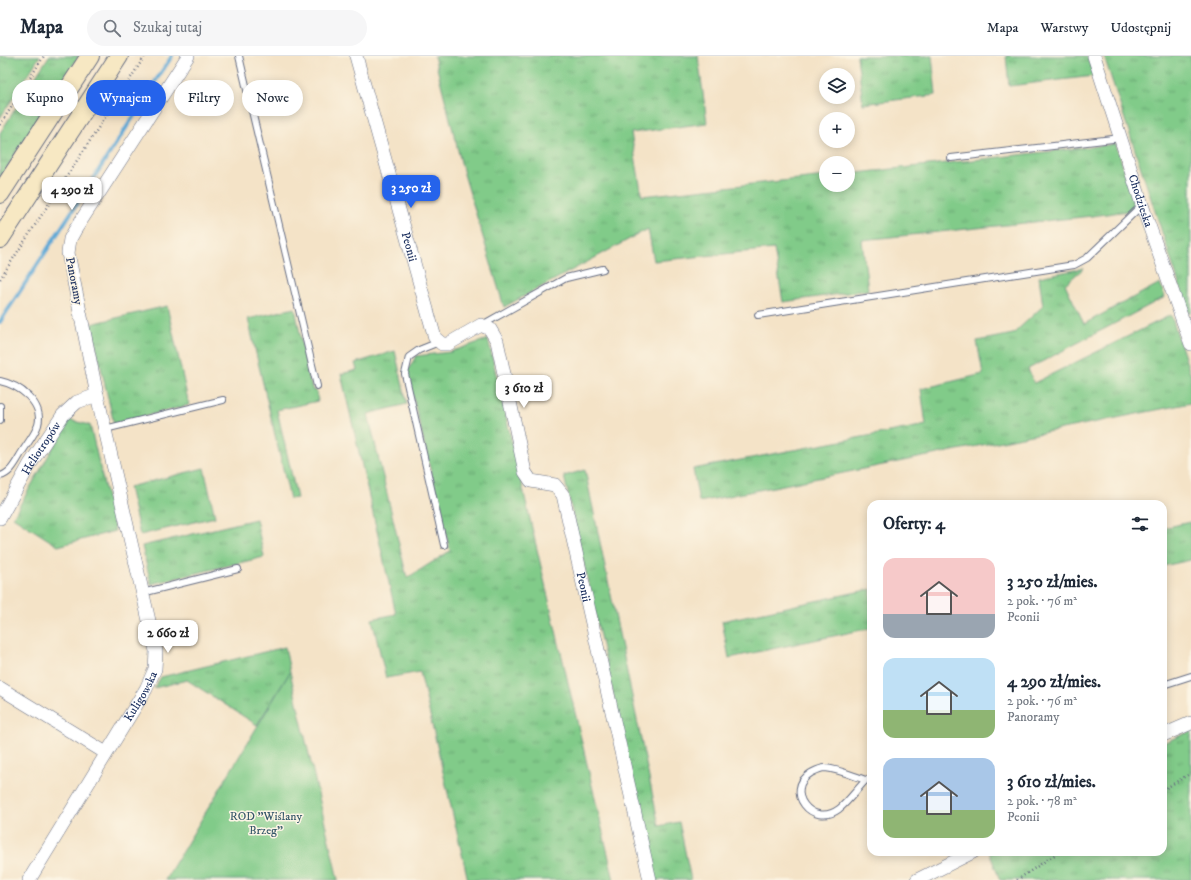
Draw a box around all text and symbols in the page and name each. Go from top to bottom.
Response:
search box [87,10,367,46]
text: Mapa [20,16,63,39]
icon: search [101,17,123,39]
text: Szukaj tutaj [133,18,202,37]
text: Mapa [987,19,1019,37]
text: Warstwy [1041,19,1088,37]
text: Udostępnij [1110,19,1171,37]
map controls [819,68,855,192]
button: layers [819,68,855,104]
chip: Kupno [12,80,78,116]
chip: Wynajem [86,80,166,116]
chip: Filtry [174,80,234,116]
chip: Nowe [242,80,303,116]
button: + [819,112,855,148]
button: − [819,156,855,192]
street label: Chodzieska [1125,172,1157,230]
pin: 3 250 zł [370,175,452,209]
pin: 4 290 zł [31,177,113,211]
text: 3 250 zł [391,180,431,196]
text: 4 290 zł [51,182,93,198]
street label: Peonii [398,230,421,263]
street label: Panoramy [62,256,86,306]
pin: 3 610 zł [483,375,565,409]
text: 3 610 zł [505,380,543,396]
street label: Heliotropów [18,418,64,478]
text: Oferty: 4 [883,513,945,535]
icon: filters [1129,513,1151,535]
street label: Peonii [573,571,594,603]
text: 3 250 zł/mies. [1007,571,1097,593]
icon: home [915,574,963,622]
text: 2 pok. · 76 m² [1007,593,1077,609]
text: Peonii [1007,609,1040,625]
pin: 2 660 zł [127,620,209,654]
text: 2 660 zł [147,625,189,641]
street label: Kuligowska [120,668,161,724]
text: 4 290 zł/mies. [1007,671,1101,693]
icon: home [915,674,963,722]
text: 2 pok. · 76 m² [1007,693,1077,709]
text: Panoramy [1007,709,1059,725]
text: 3 610 zł/mies. [1007,771,1096,793]
icon: home [915,774,963,822]
text: 2 pok. · 78 m² [1007,793,1077,809]
park label: ROD "Wiślany Brzeg" [230,809,303,838]
text: Peonii [1007,809,1040,825]

